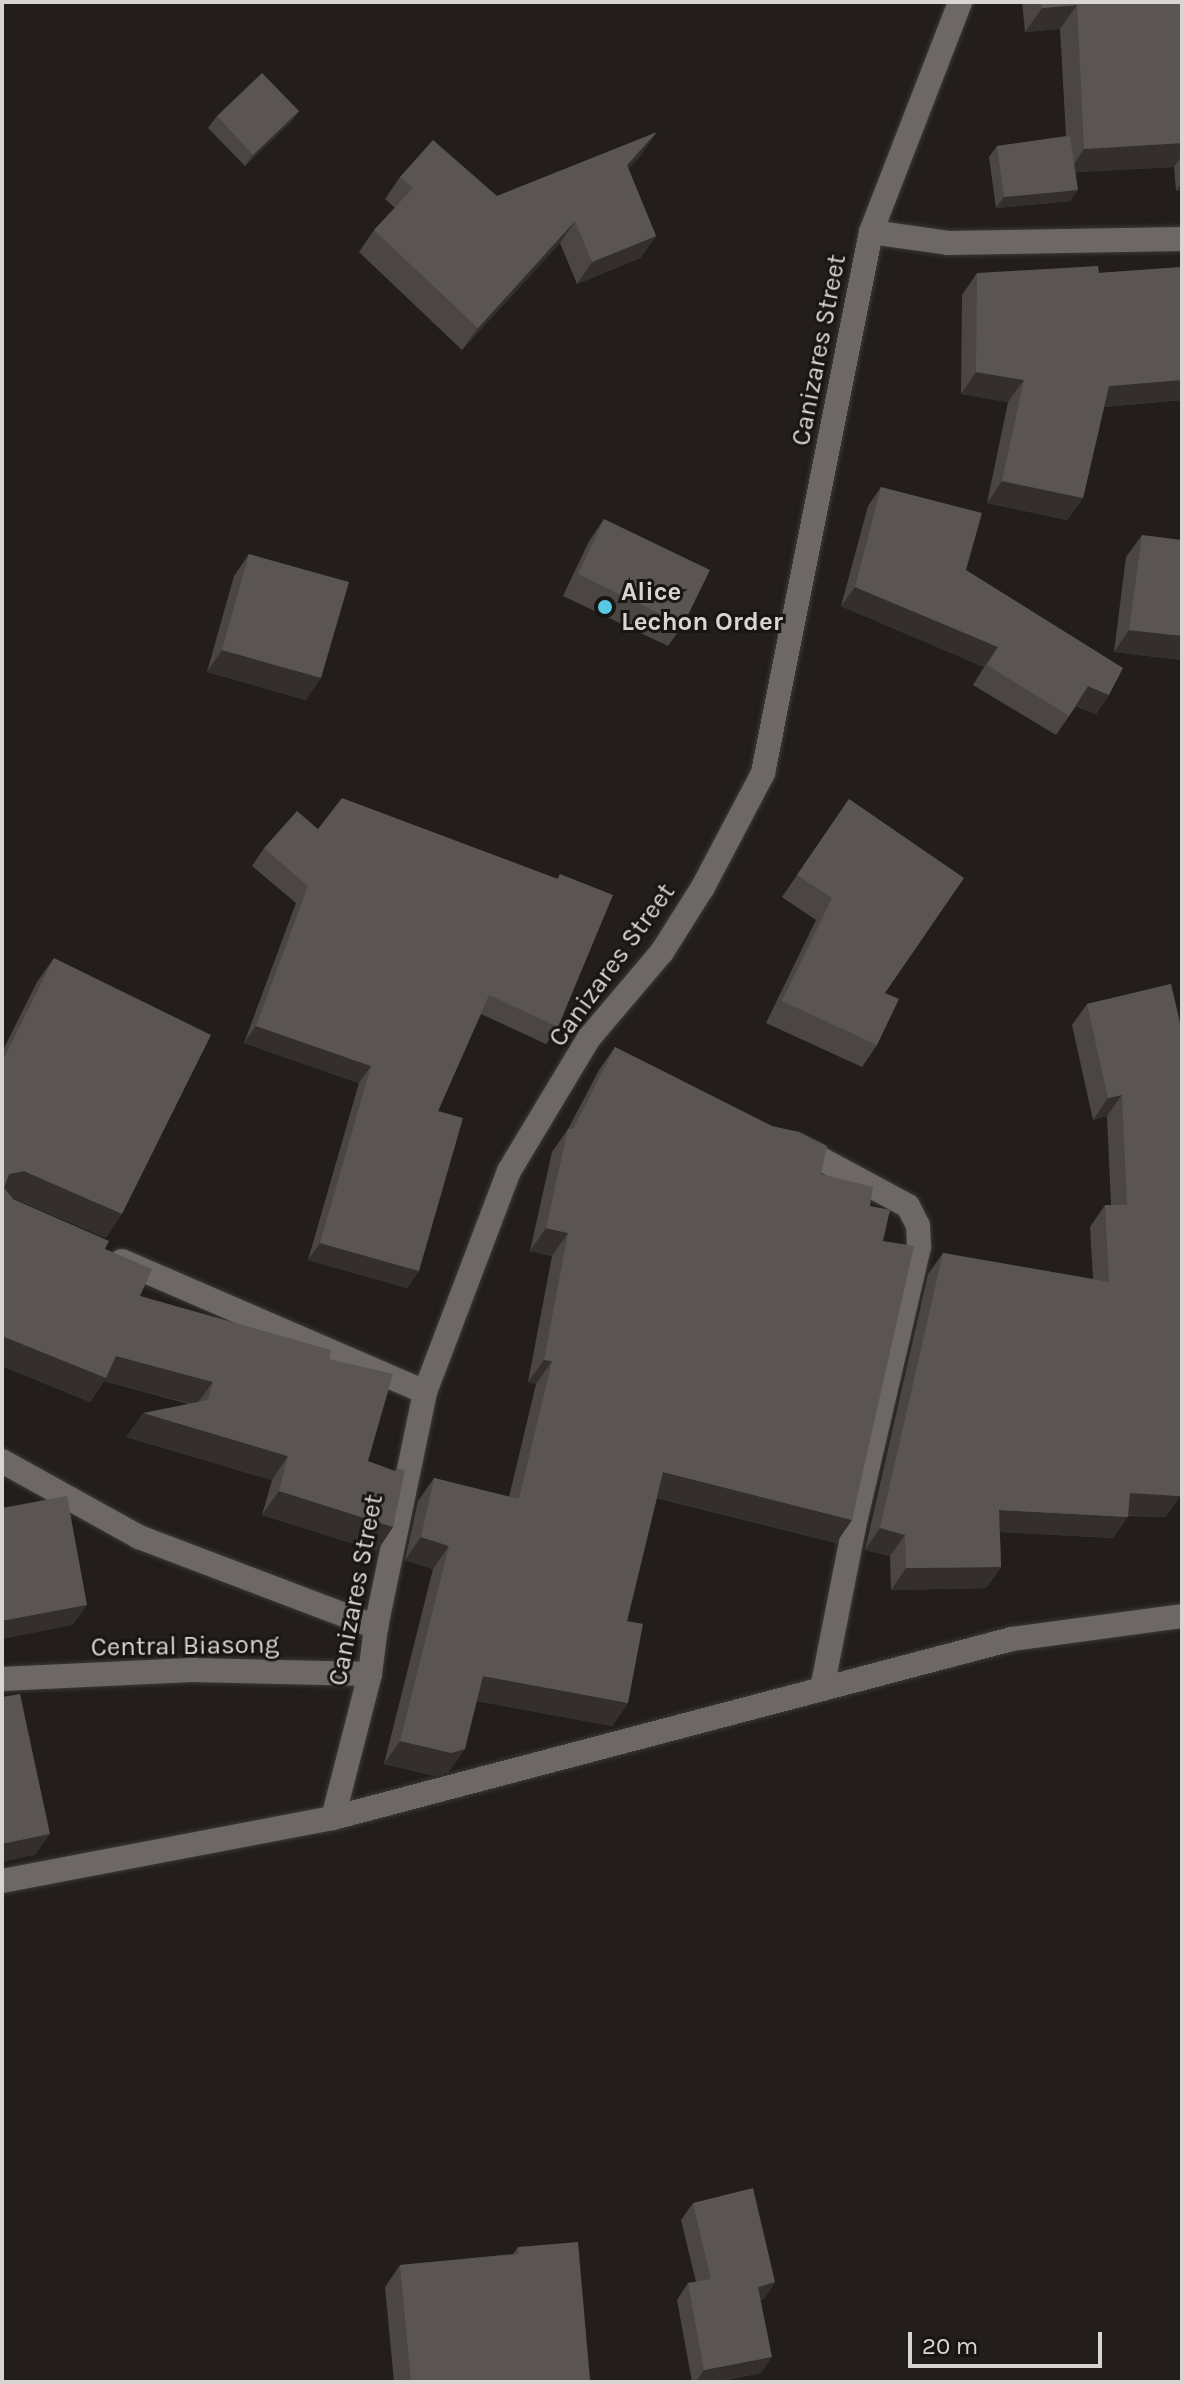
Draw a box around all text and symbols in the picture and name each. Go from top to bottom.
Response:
street label: Canizares Street [785,252,853,448]
place label: Alice Lechon Order [621,576,783,638]
marker: Alice Lechon Order [596,598,614,616]
street label: Canizares Street [542,877,682,1053]
street label: Canizares Street [322,1492,390,1688]
street label: Central Biasong [91,1629,279,1663]
scale bar [912,2316,1106,2366]
text: 20 m [922,2332,978,2360]

